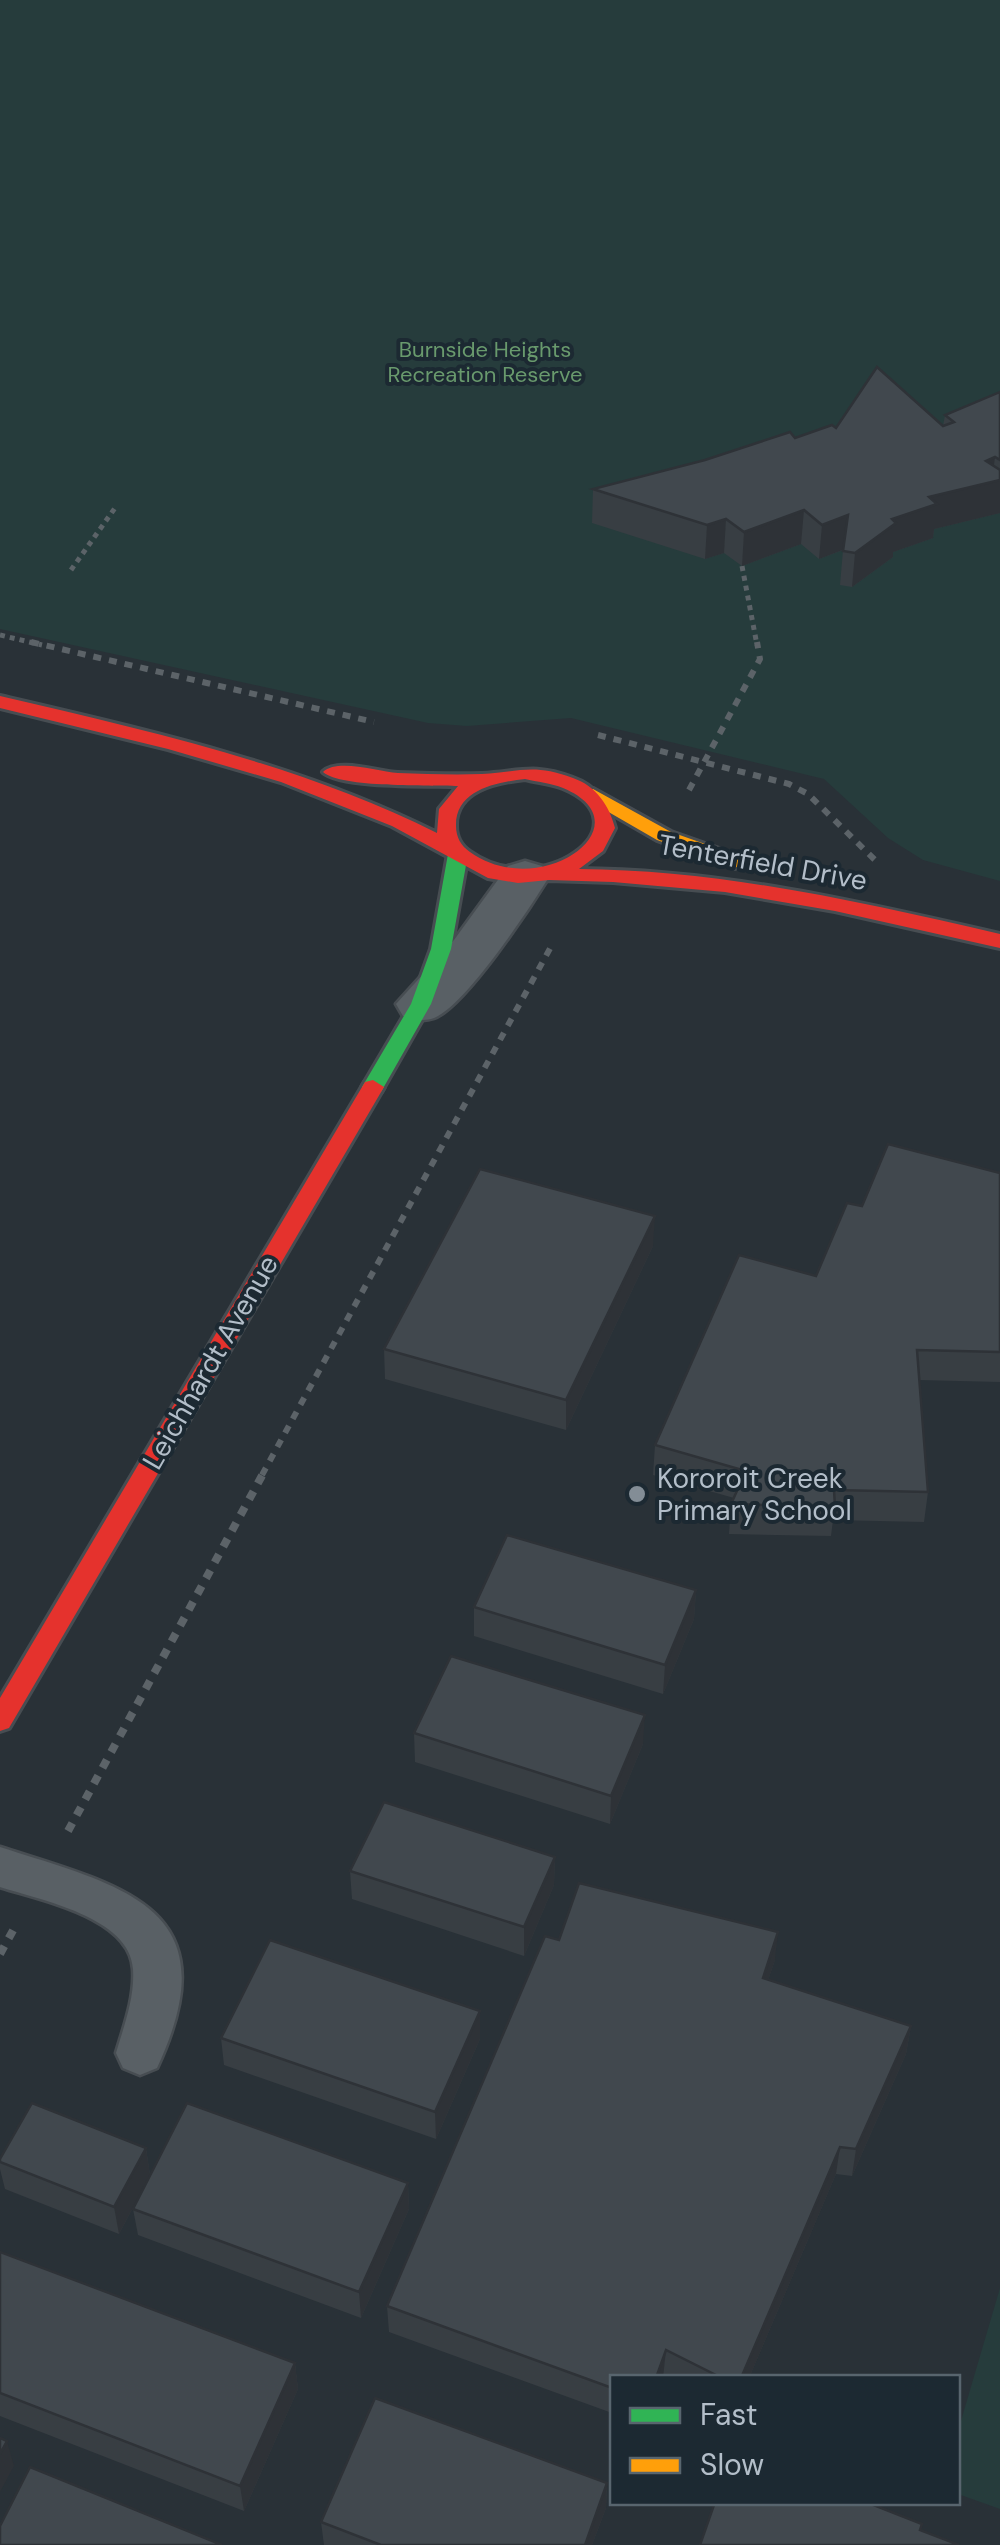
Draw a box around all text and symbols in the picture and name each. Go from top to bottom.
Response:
park label: Burnside Heights Recreation Reserve [388,335,582,389]
street label: Tenterfield Drive [656,826,870,899]
street label: Leichhardt Avenue [134,1249,287,1476]
place label: Kororoit Creek Primary School [657,1460,852,1529]
marker: Kororoit Creek Primary School [626,1483,648,1505]
legend [610,2375,960,2505]
text: Fast [700,2395,758,2434]
text: Slow [700,2445,764,2484]

